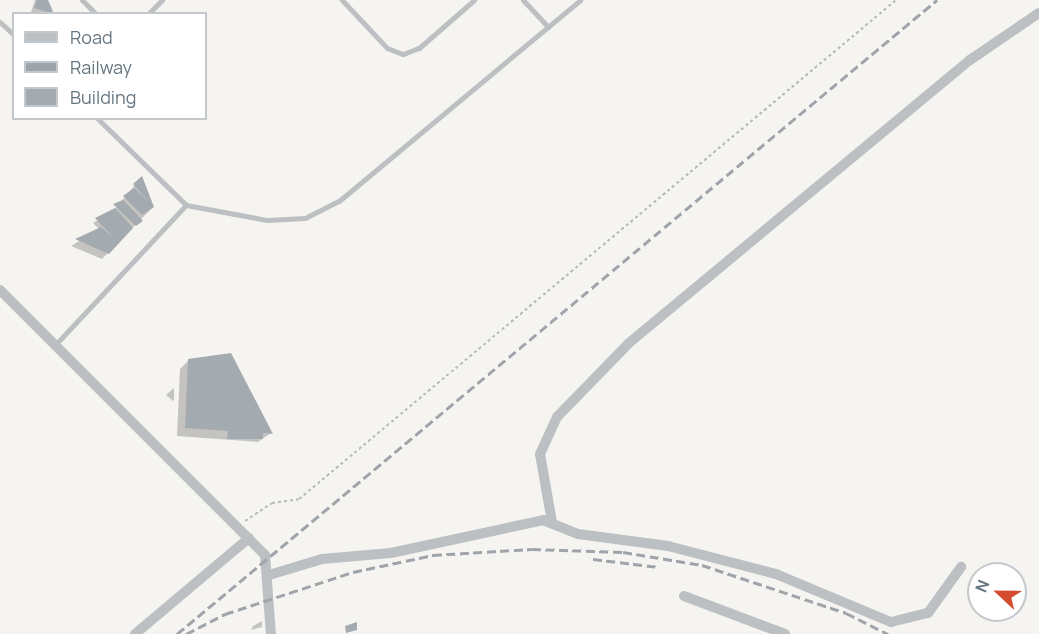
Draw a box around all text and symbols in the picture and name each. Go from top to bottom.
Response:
legend [12,12,207,120]
text: Road [70,25,113,49]
text: Railway [70,55,132,79]
text: Building [70,85,136,109]
north arrow [967,562,1027,622]
text: N [970,577,995,595]

